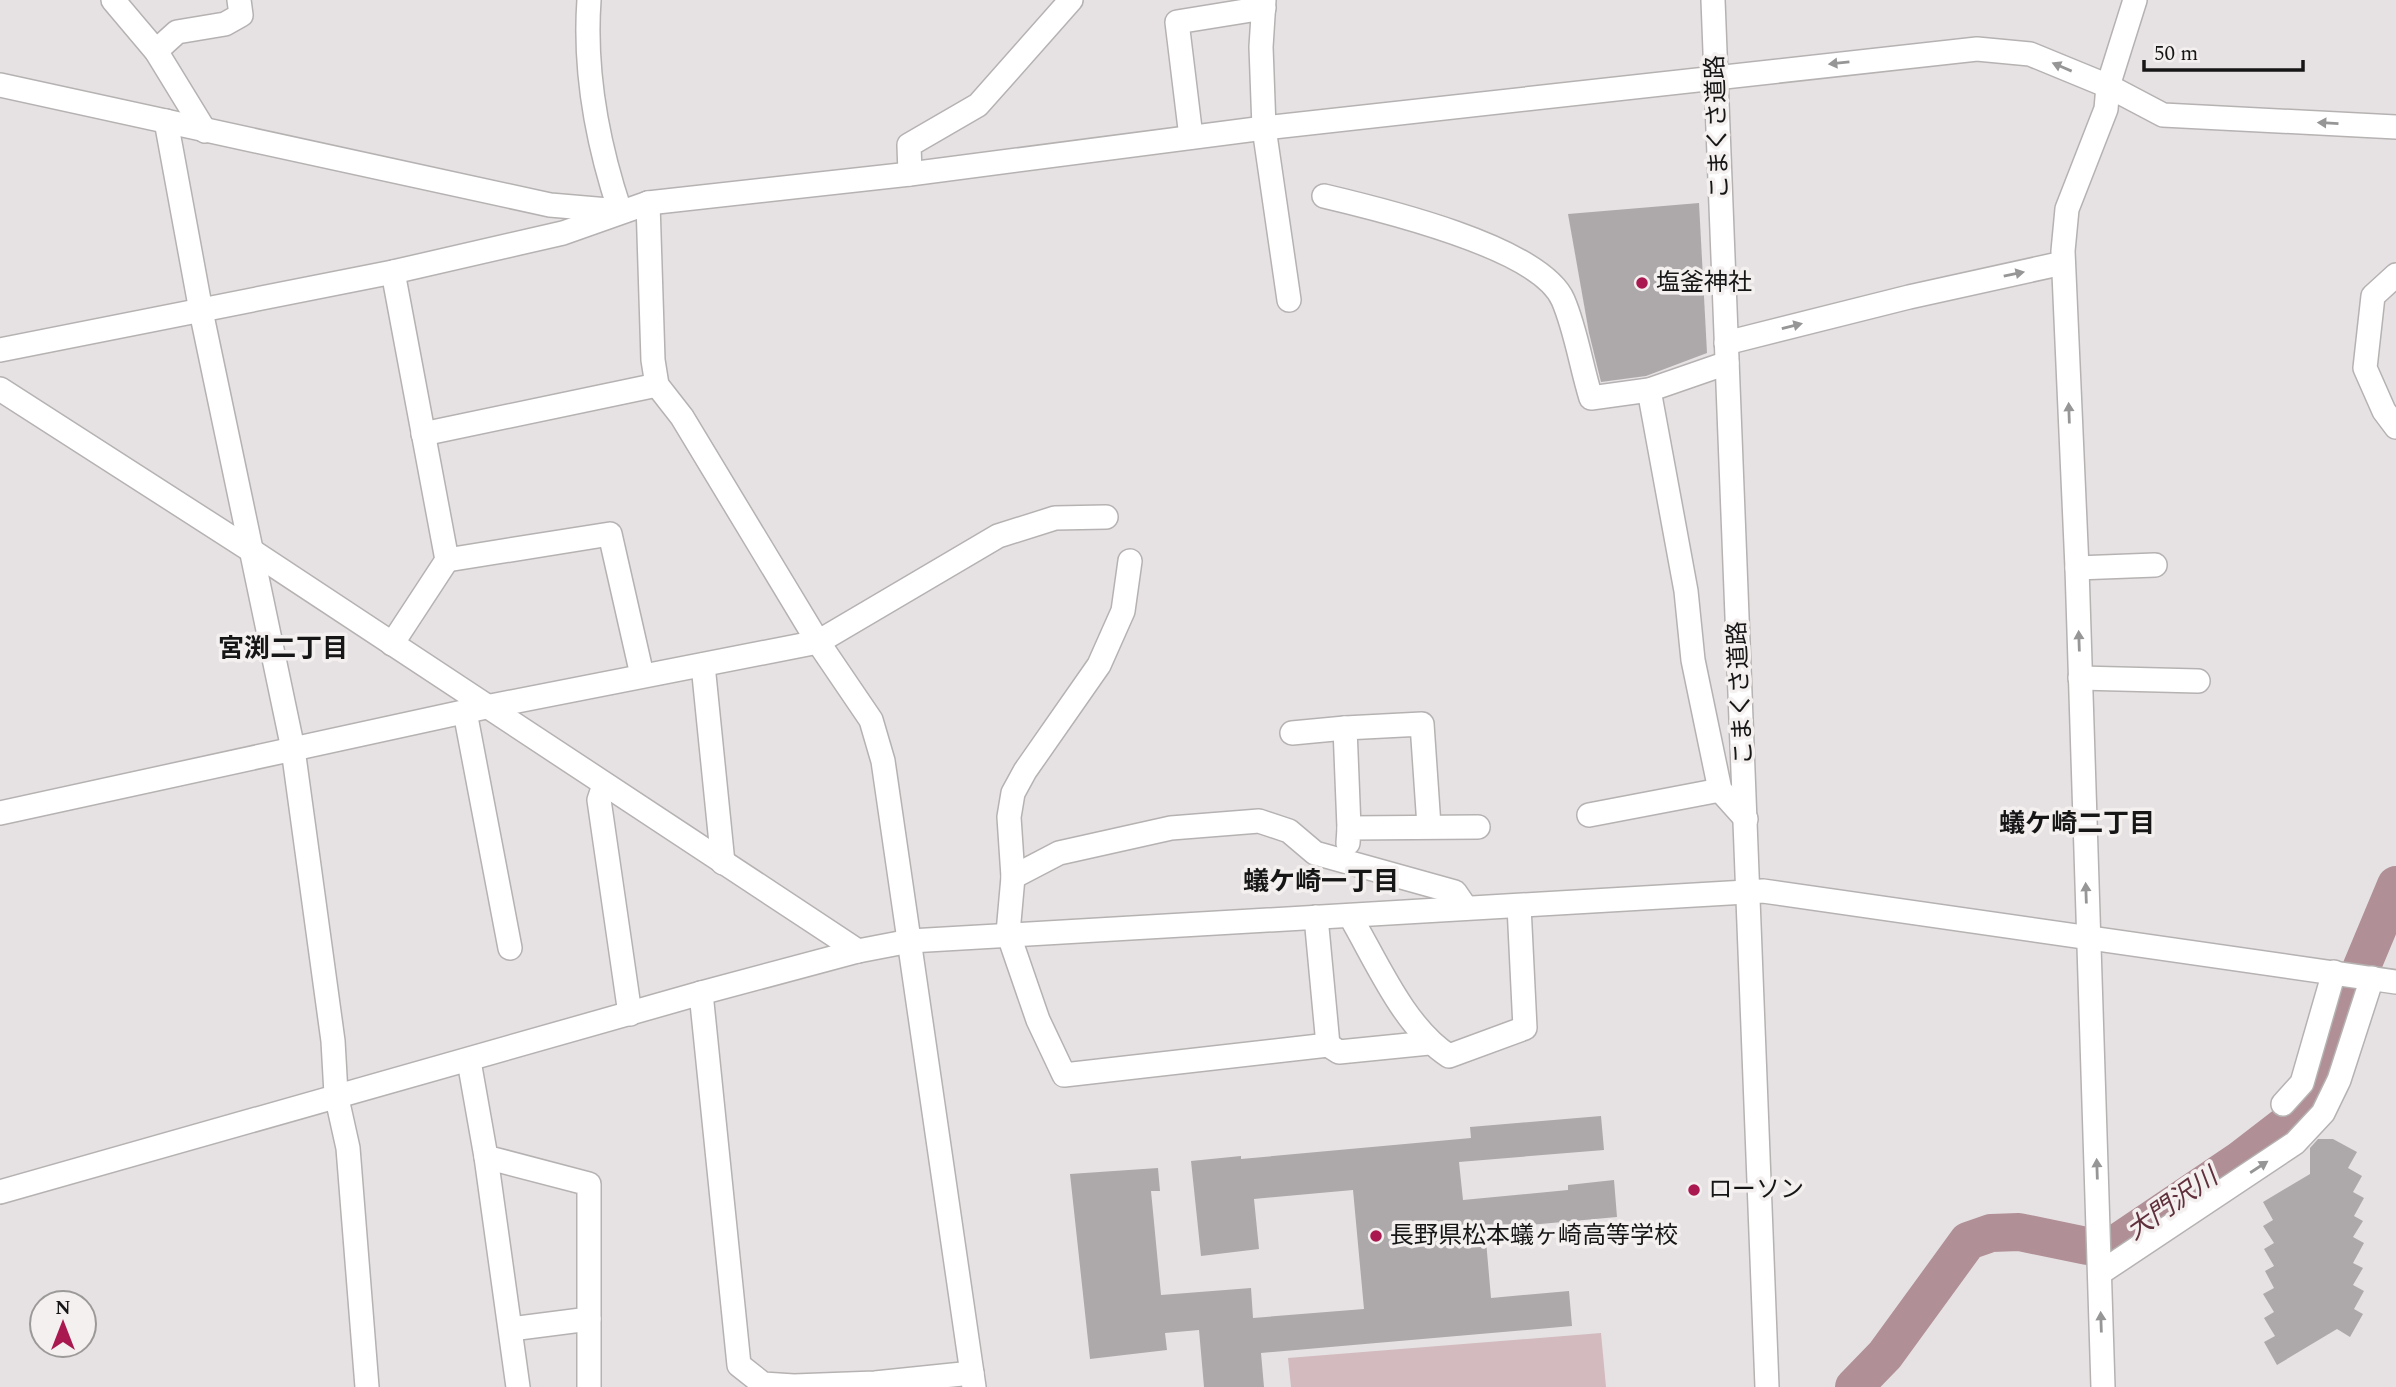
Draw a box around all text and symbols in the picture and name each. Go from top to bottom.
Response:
scale bar [2144,28,2303,72]
text: 50 m [2154,38,2198,70]
street label: こまくさ道路 [1697,54,1739,200]
one-way arrow [1827,58,1849,69]
one-way arrow [2052,62,2073,73]
one-way arrow [2317,117,2339,128]
place label: 塩釜神社 [1656,265,1752,301]
one-way arrow [2003,268,2025,279]
marker: 塩釜神社 [1634,275,1650,291]
one-way arrow [1781,320,1803,331]
one-way arrow [2064,402,2075,424]
street label: こまくさ道路 [1719,620,1763,766]
district label: 宮渕二丁目 [218,629,348,669]
one-way arrow [2073,629,2085,651]
district label: 蟻ケ崎二丁目 [1999,804,2155,844]
district label: 蟻ケ崎一丁目 [1243,862,1399,902]
one-way arrow [2081,881,2092,903]
water label: 大門沢川 [2118,1156,2229,1250]
one-way arrow [2091,1158,2102,1180]
one-way arrow [2250,1160,2268,1174]
place label: ローソン [1708,1172,1804,1208]
marker: ローソン [1686,1182,1702,1198]
place label: 長野県松本蟻ヶ崎高等学校 [1390,1218,1678,1254]
marker: 長野県松本蟻ヶ崎高等学校 [1368,1228,1384,1244]
north arrow [28,1289,98,1359]
text: N [55,1294,71,1323]
one-way arrow [2095,1311,2107,1333]

